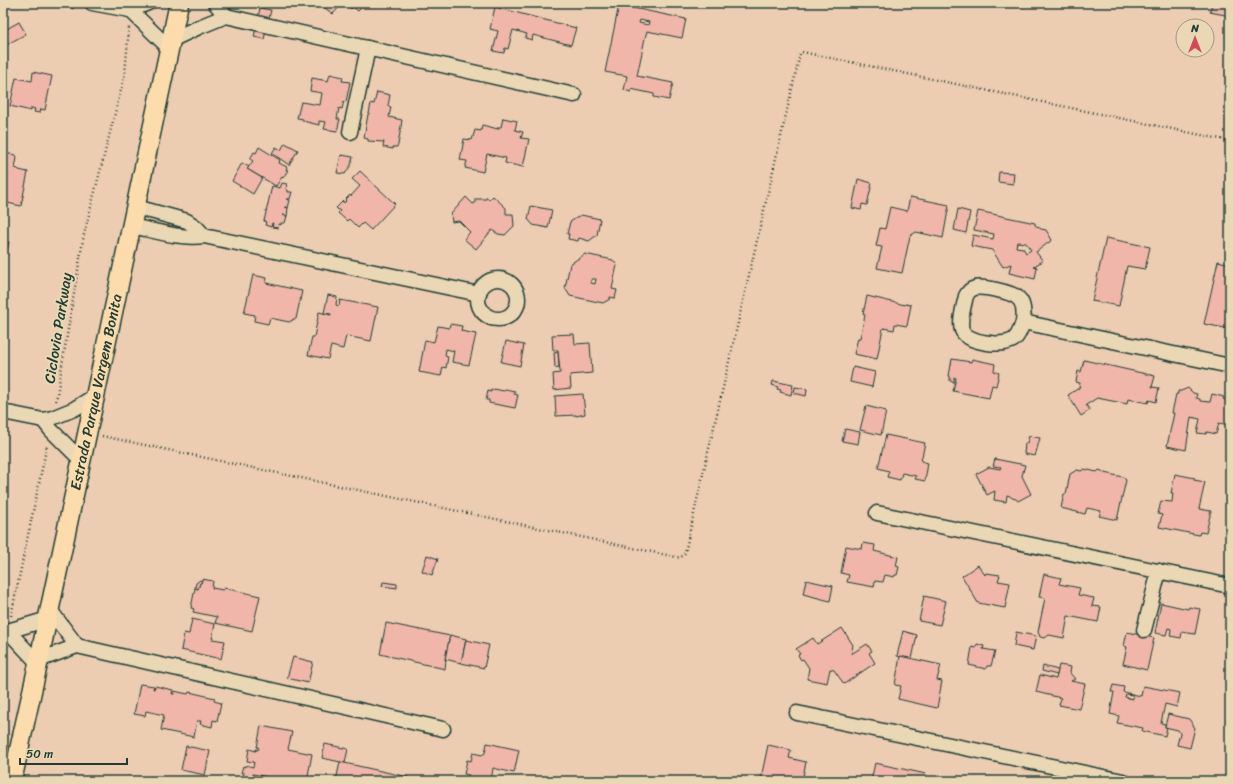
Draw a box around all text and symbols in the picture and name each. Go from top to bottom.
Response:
north arrow [1175,18,1215,58]
text: N [1190,19,1199,38]
street label: Ciclovia Parkway [36,271,80,385]
street label: Estrada Parque Vargem Bonita [62,291,130,493]
scale bar [20,740,127,766]
text: 50 m [26,743,53,765]

